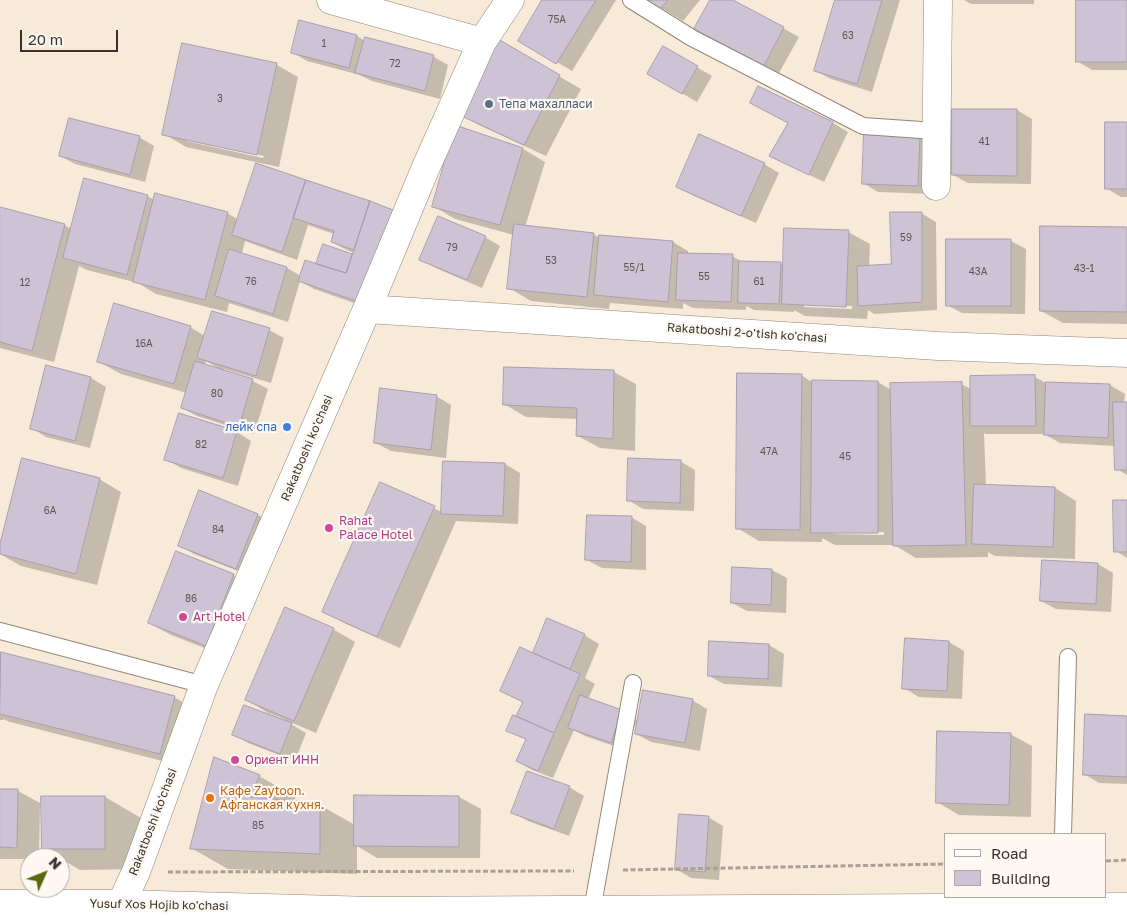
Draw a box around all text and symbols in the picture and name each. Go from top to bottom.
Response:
house number: 75A [548,14,566,26]
scale bar [22,20,120,52]
text: 20 m [28,30,63,48]
house number: 63 [842,30,854,42]
house number: 1 [322,38,326,50]
house number: 72 [389,58,401,70]
house number: 3 [217,93,223,105]
place label: Тепа махалласи [499,97,593,111]
marker: Тепа махалласи [483,98,495,110]
house number: 41 [979,136,989,148]
house number: 59 [900,232,912,244]
house number: 79 [446,242,458,254]
house number: 53 [545,255,557,267]
house number: 55/1 [623,262,645,274]
house number: 43-1 [1074,263,1094,275]
house number: 43A [969,266,987,278]
house number: 55 [698,271,710,283]
house number: 76 [245,276,257,288]
house number: 61 [754,276,764,288]
house number: 12 [20,277,30,289]
street label: Rakatboshi 2-o'tish ko'chasi [667,320,827,346]
house number: 16A [135,338,153,350]
house number: 80 [211,388,223,400]
street label: Rakatboshi ko'chasi [278,393,336,503]
place label: лейк спа [225,420,277,434]
marker: лейк спа [281,421,293,433]
house number: 82 [195,439,207,451]
house number: 47A [760,446,778,458]
house number: 45 [839,451,851,463]
house number: 6A [44,505,56,517]
place label: Rahat Palace Hotel [339,514,413,542]
marker: Rahat Palace Hotel [323,522,335,534]
house number: 84 [212,524,224,536]
house number: 86 [185,593,197,605]
place label: Art Hotel [193,610,246,624]
marker: Art Hotel [177,611,189,623]
place label: Ориент ИНН [245,753,319,767]
marker: Ориент ИНН [229,754,241,766]
street label: Rakatboshi ko'chasi [126,766,180,878]
place label: Кафе Zaytoon. Афганская кухня. [220,784,324,812]
marker: Кафе Zaytoon. Афганская кухня. [204,792,216,804]
house number: 85 [252,820,264,832]
legend [944,833,1107,898]
text: Road [991,844,1028,862]
north arrow [20,848,70,898]
text: N [46,853,65,873]
text: Building [991,869,1051,887]
street label: Yusuf Xos Hojib ko'chasi [89,897,229,913]

